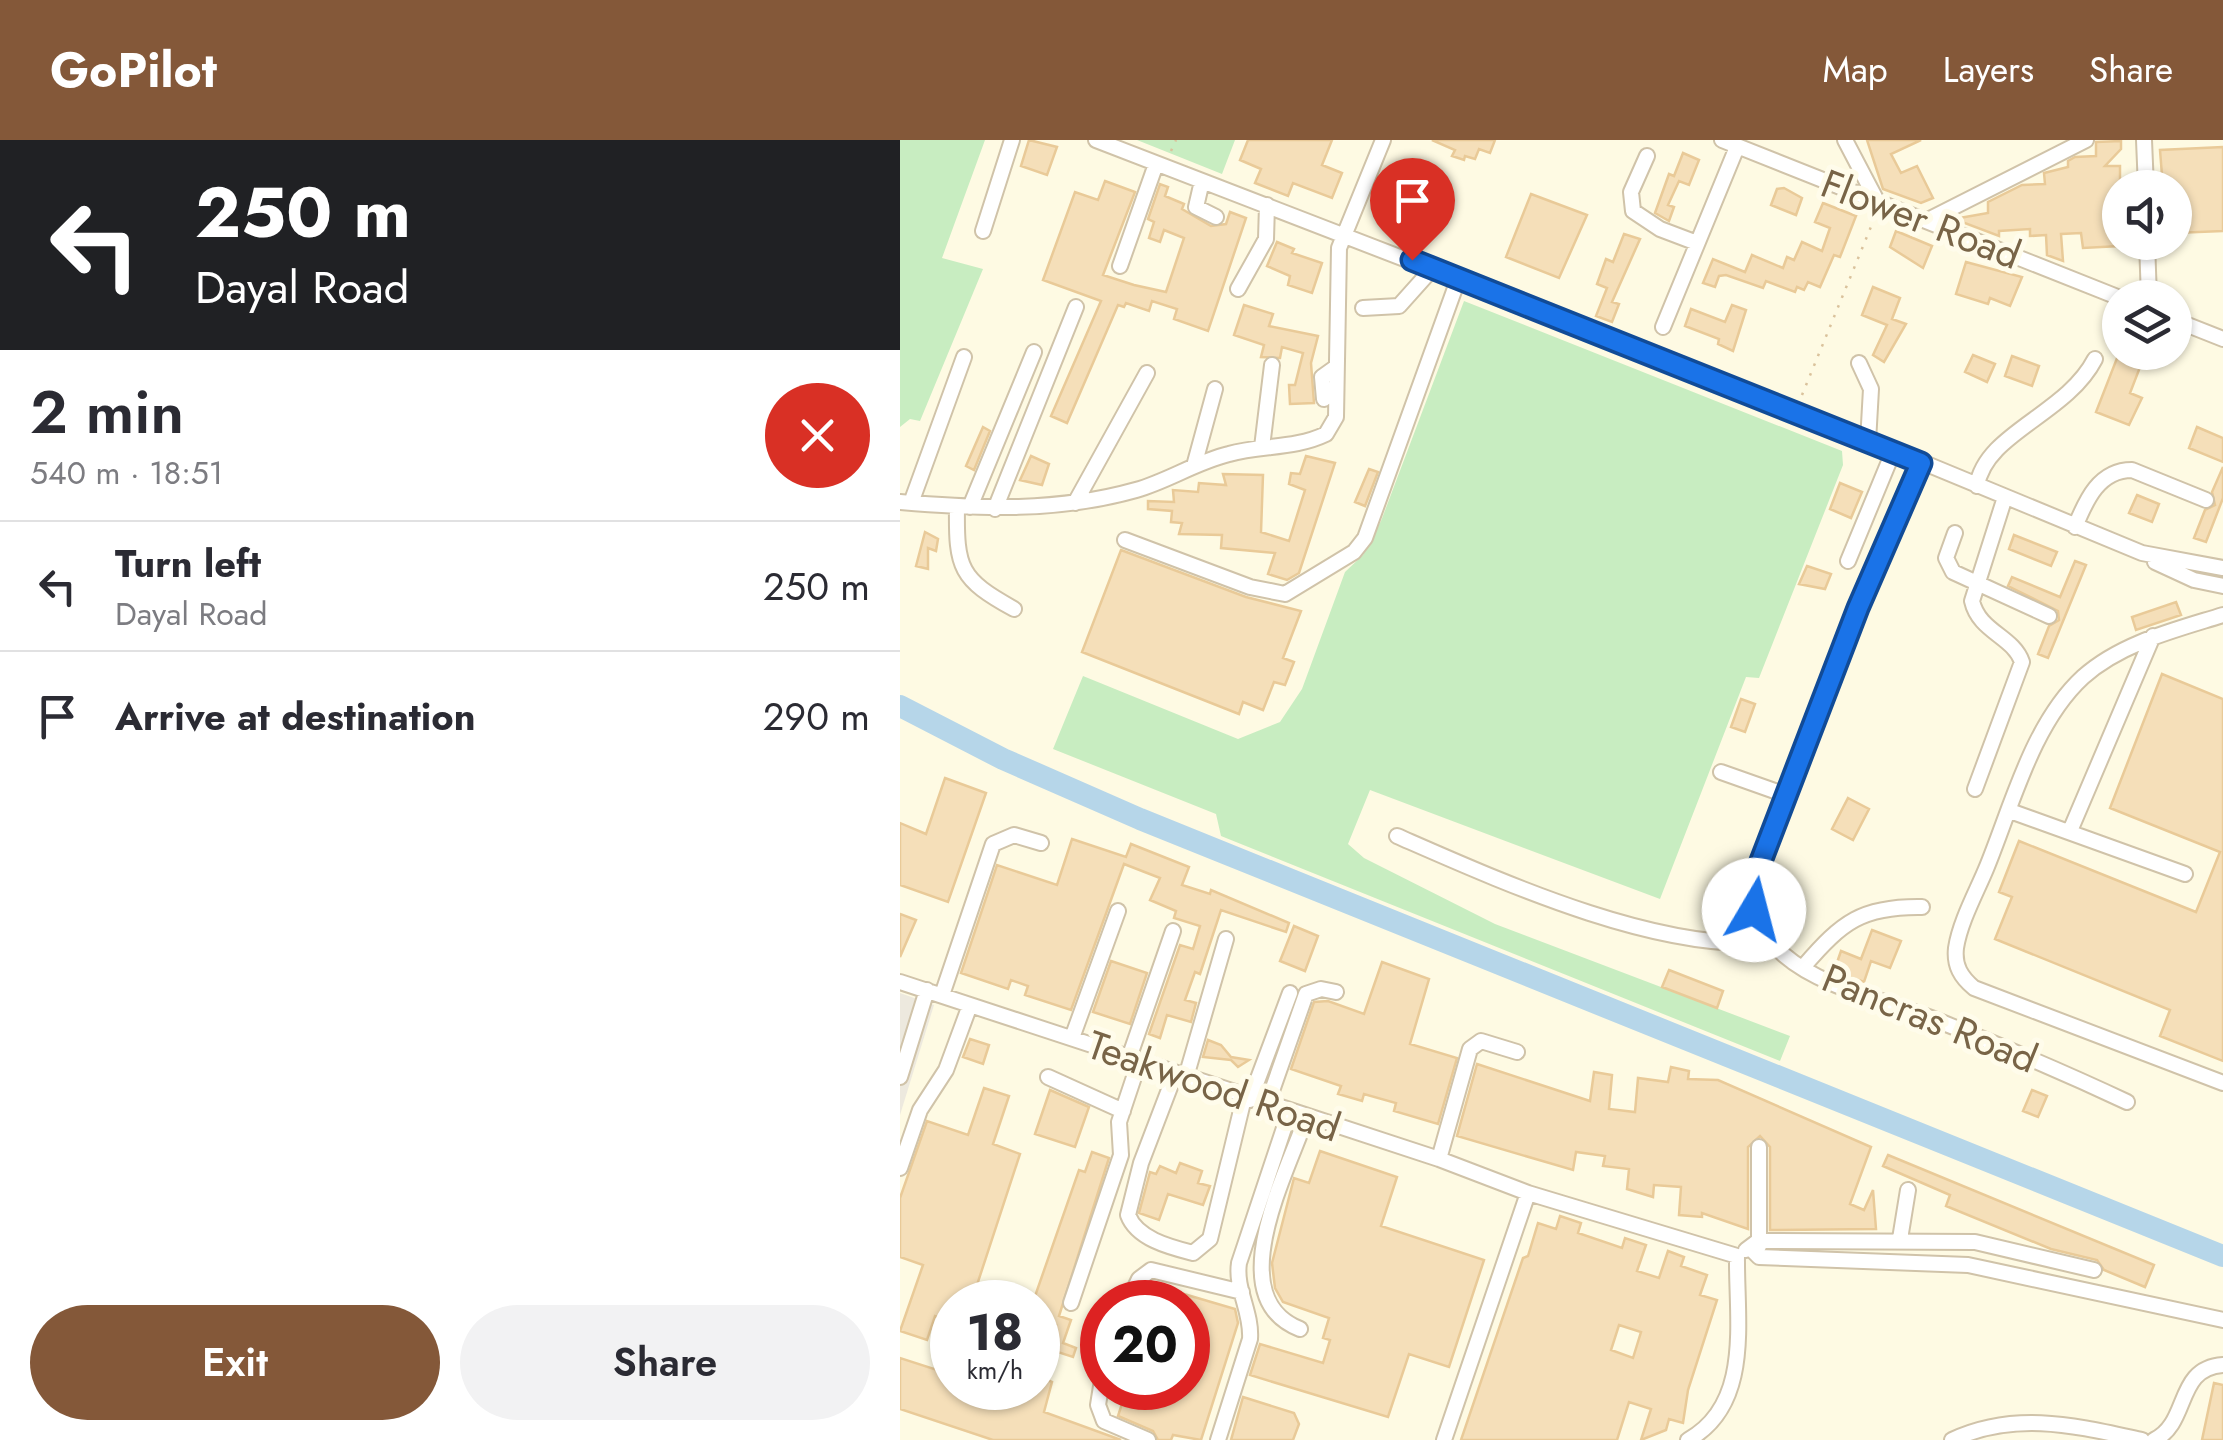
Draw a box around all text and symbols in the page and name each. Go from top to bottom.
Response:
text: GoPilot [50,36,217,105]
text: Map [1823,45,1888,95]
text: Layers [1943,45,2034,95]
text: Share [2089,45,2173,95]
street label: Flower Road [1813,154,2029,284]
pin [1370,158,1455,261]
text: 250 m [195,162,411,263]
map controls [2102,170,2192,370]
button: sound [2102,170,2192,260]
icon: arrive [1385,173,1440,228]
icon: left [30,180,160,310]
text: Dayal Road [195,255,409,320]
button: layers [2102,280,2192,370]
text: 2 min [30,369,184,456]
button: close [765,383,870,488]
text: 540 m · 18:51 [30,450,223,496]
text: Turn left [115,536,261,591]
icon: left [30,559,85,614]
text: 250 m [763,559,870,614]
text: Dayal Road [115,591,267,637]
icon: arrive [30,689,85,744]
text: Arrive at destination [115,689,476,744]
text: 290 m [763,689,870,744]
position arrow [1702,858,1806,962]
street label: Pancras Road [1814,949,2046,1087]
street label: Teakwood Road [1080,1016,1348,1156]
speed limit sign: 20 [1080,1280,1210,1410]
text: 18 [967,1296,1023,1369]
button: Exit [30,1305,440,1420]
button: Share [460,1305,870,1420]
text: km/h [967,1352,1023,1388]

